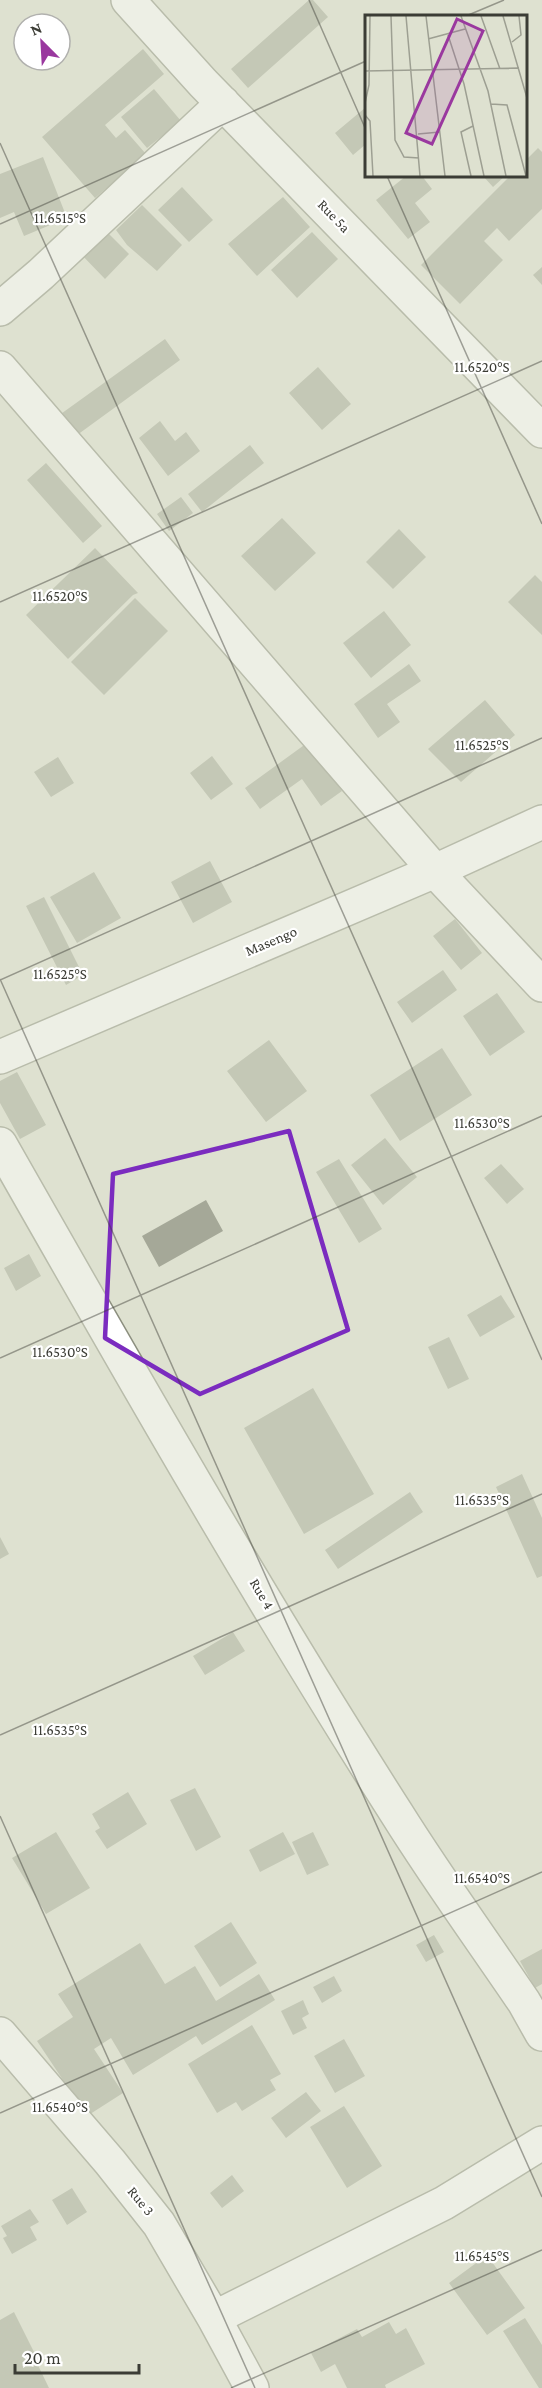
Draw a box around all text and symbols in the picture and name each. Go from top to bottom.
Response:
north arrow [12,12,72,72]
inset map [365,15,527,177]
text: N [28,19,45,39]
street label: Rue 5a [315,196,354,236]
text: 11.6515°S [34,210,86,226]
text: 11.6520°S [454,359,510,375]
text: 11.6520°S [32,588,88,604]
text: 11.6525°S [455,737,509,753]
street label: Masengo [243,923,300,960]
text: 11.6525°S [33,966,87,982]
text: 11.6530°S [454,1115,510,1131]
text: 11.6530°S [32,1344,88,1360]
text: 11.6535°S [455,1492,509,1508]
street label: Rue 4 [247,1576,277,1612]
text: 11.6535°S [33,1722,87,1738]
text: 11.6540°S [454,1870,510,1886]
text: 11.6540°S [32,2099,88,2115]
street label: Rue 3 [125,2183,157,2219]
text: 11.6545°S [455,2248,509,2264]
scale bar [15,2337,140,2375]
text: 20 m [24,2348,61,2368]

